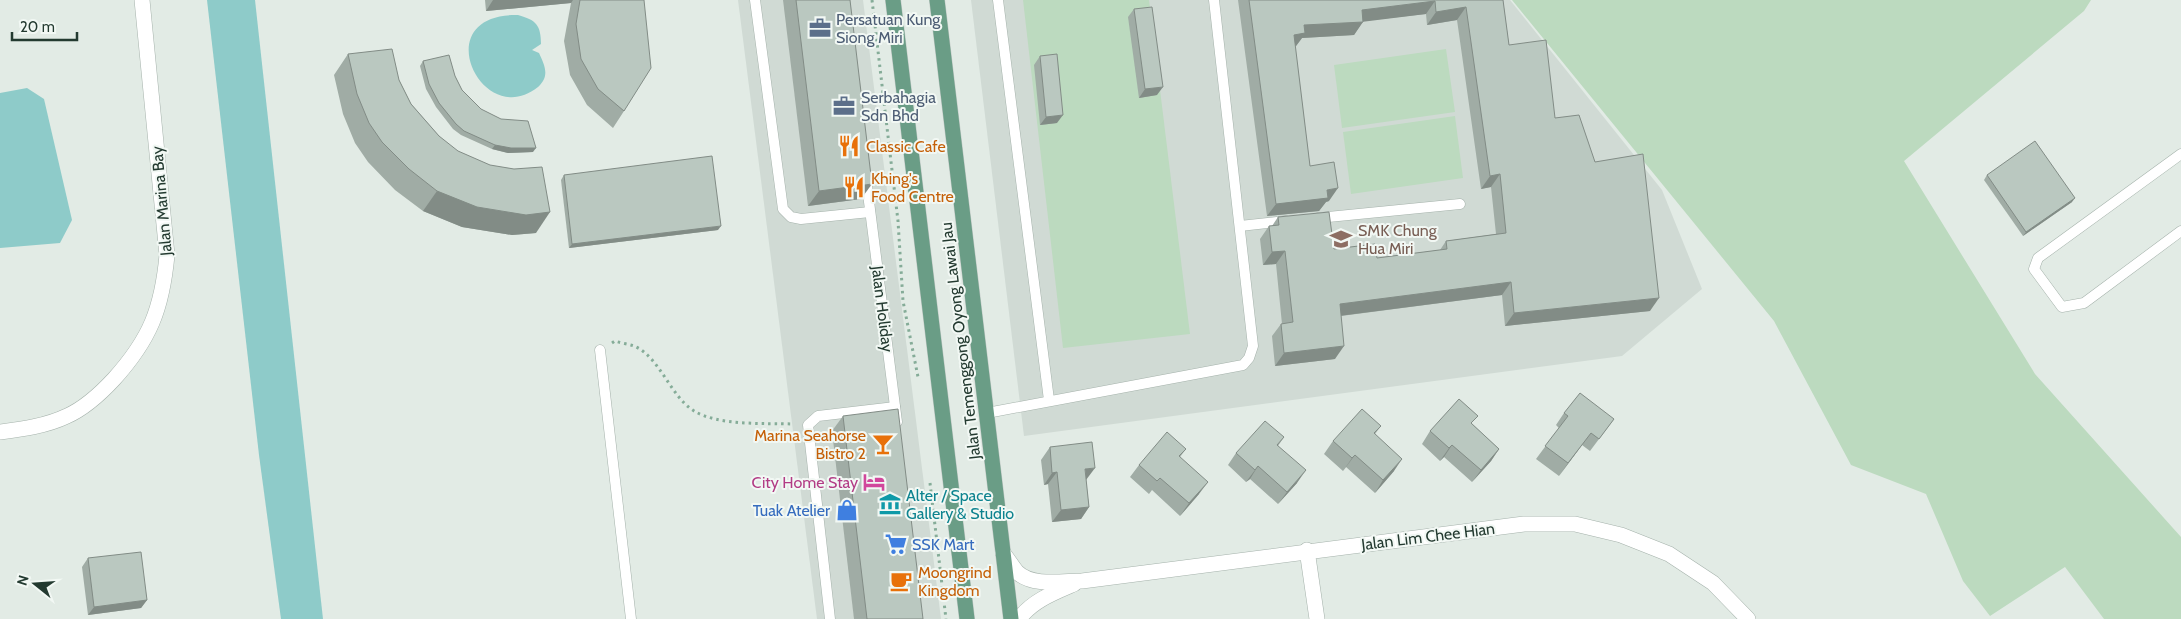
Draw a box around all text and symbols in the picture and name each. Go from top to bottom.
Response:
scale bar [12,10,78,42]
place label: Persatuan Kung Siong Miri [836,10,941,47]
office icon: Persatuan Kung Siong Miri [807,15,833,41]
text: 20 m [20,18,55,36]
place label: Serbahagia Sdn Bhd [861,88,936,125]
office icon: Serbahagia Sdn Bhd [831,93,857,119]
restaurant icon: Classic Cafe [836,133,862,159]
place label: Classic Cafe [866,137,946,156]
street label: Jalan Marina Bay [147,145,176,257]
place label: Khing's Food Centre [871,169,954,206]
restaurant icon: Khing's Food Centre [841,174,867,200]
street label: Jalan Temenggong Oyong Lawai Jau [937,221,985,462]
place label: SMK Chung Hua Miri [1358,221,1438,258]
school or university icon: SMK Chung Hua Miri [1328,226,1354,252]
street label: Jalan Holiday [868,264,897,353]
place label: Marina Seahorse Bistro 2 [754,426,866,463]
bar icon: Marina Seahorse Bistro 2 [870,431,896,457]
hotel icon: City Home Stay [861,469,887,495]
place label: City Home Stay [752,473,858,492]
place label: Alter / Space Gallery & Studio [906,486,1014,523]
museum icon: Alter / Space Gallery & Studio [877,491,903,517]
shop icon: Tuak Atelier [834,497,860,523]
place label: Tuak Atelier [753,501,831,520]
street label: Jalan Lim Chee Hian [1359,519,1496,554]
supermarket icon: SSK Mart [883,531,909,557]
place label: SSK Mart [912,535,975,554]
north arrow [10,559,60,609]
place label: Moongrind Kingdom [918,563,992,600]
cafe icon: Moongrind Kingdom [888,568,914,594]
text: N [13,573,33,588]

